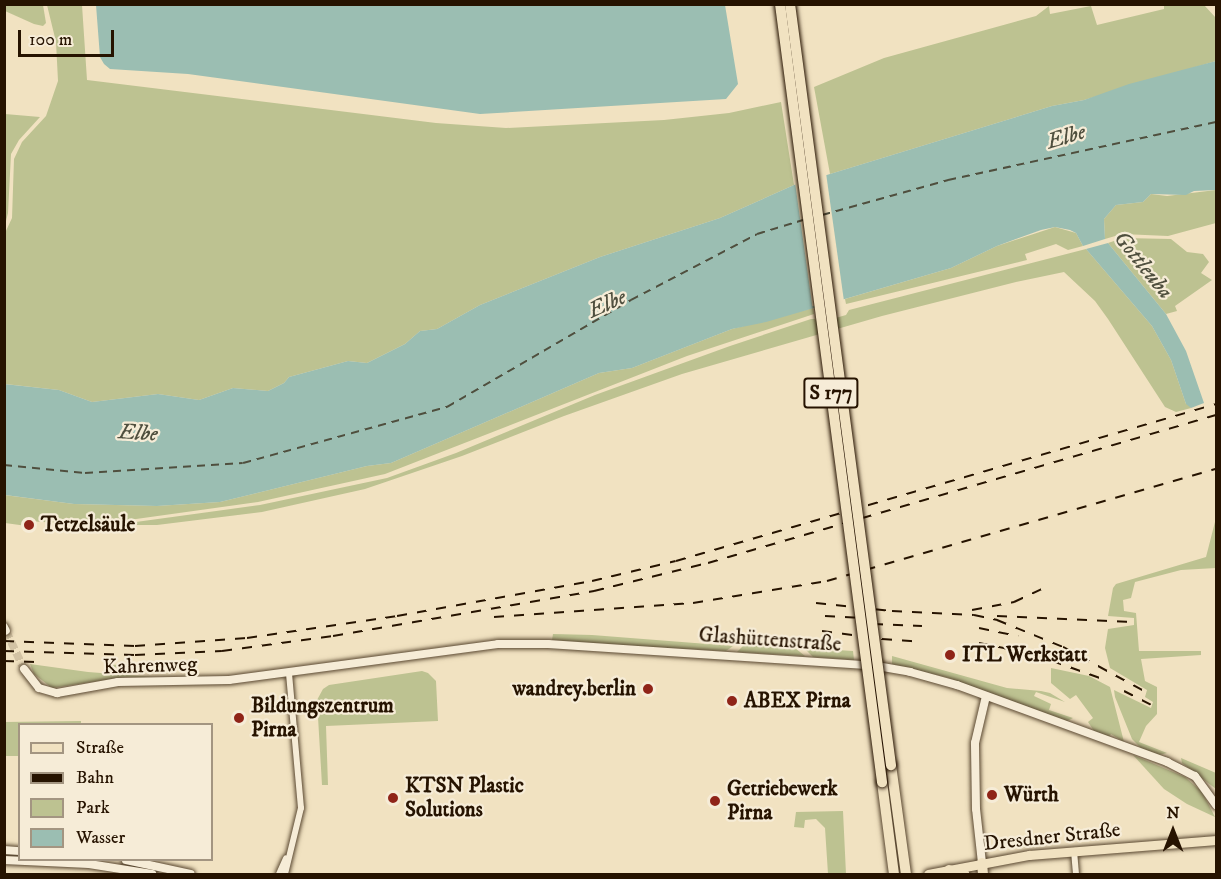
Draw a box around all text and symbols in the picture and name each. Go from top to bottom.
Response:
scale bar [21,18,117,56]
text: 100 m [29,29,72,51]
water label: Elbe [1043,119,1089,155]
water label: Gottleuba [1108,226,1178,304]
water label: Elbe [584,284,630,324]
road number: S 177 [802,376,860,410]
water label: Elbe [118,419,158,447]
place label: Tetzelsäule [41,512,135,538]
marker: Tetzelsäule [22,518,36,532]
street label: Glashüttenstraße [698,622,842,658]
place label: ITL Werkstatt [962,642,1087,668]
marker: ITL Werkstatt [943,648,957,662]
street label: Kahrenweg [102,652,198,680]
place label: wandrey.berlin [512,676,636,702]
marker: wandrey.berlin [641,682,655,696]
place label: ABEX Pirna [744,688,851,714]
place label: Bildungszentrum Pirna [251,693,394,743]
marker: ABEX Pirna [725,694,739,708]
marker: Bildungszentrum Pirna [232,711,246,725]
legend [18,723,213,861]
text: Straße [76,737,124,759]
text: Bahn [76,767,114,789]
place label: KTSN Plastic Solutions [405,773,524,823]
place label: Getriebewerk Pirna [727,776,838,826]
place label: Würth [1004,782,1059,808]
marker: Würth [985,788,999,802]
marker: KTSN Plastic Solutions [386,791,400,805]
marker: Getriebewerk Pirna [708,794,722,808]
text: Park [76,797,110,819]
north arrow [1143,801,1203,861]
text: N [1166,803,1180,823]
street label: Dresdner Straße [982,817,1122,857]
text: Wasser [76,827,125,849]

